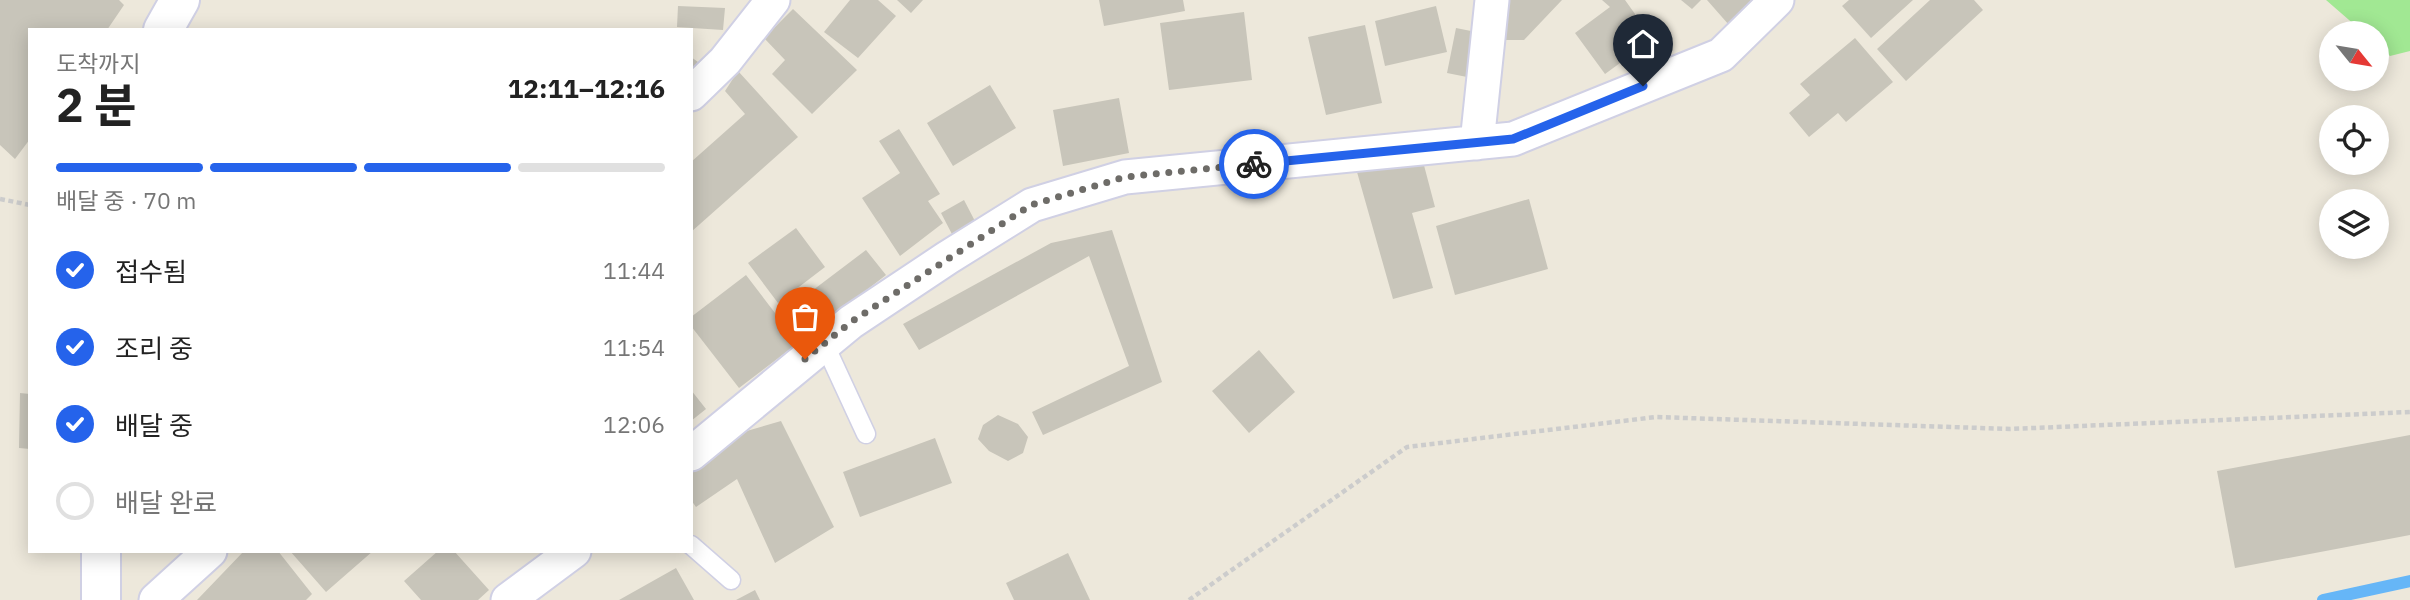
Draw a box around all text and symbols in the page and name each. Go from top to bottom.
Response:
pin [1613,14,1673,86]
north arrow [2319,21,2389,91]
map controls [2319,21,2389,259]
icon: home [1624,25,1662,63]
text: 도착까지 [56,48,141,78]
text: 12:11–12:16 [508,71,665,105]
text: 2 분 [56,75,137,135]
button: locate [2319,105,2389,175]
courier [1219,129,1289,199]
icon: bike [1235,145,1273,183]
text: 배달 중 · 70 m [56,185,196,215]
button: layers [2319,189,2389,259]
icon: check [56,251,94,289]
text: 접수됨 [115,254,187,288]
text: 11:44 [603,255,665,285]
pin [775,287,835,359]
icon: bag [786,298,824,336]
icon: check [56,328,94,366]
text: 조리 중 [115,331,193,365]
text: 11:54 [603,332,665,362]
icon: check [56,405,94,443]
text: 배달 중 [115,408,193,442]
text: 12:06 [603,409,665,439]
text: 배달 완료 [115,485,217,519]

